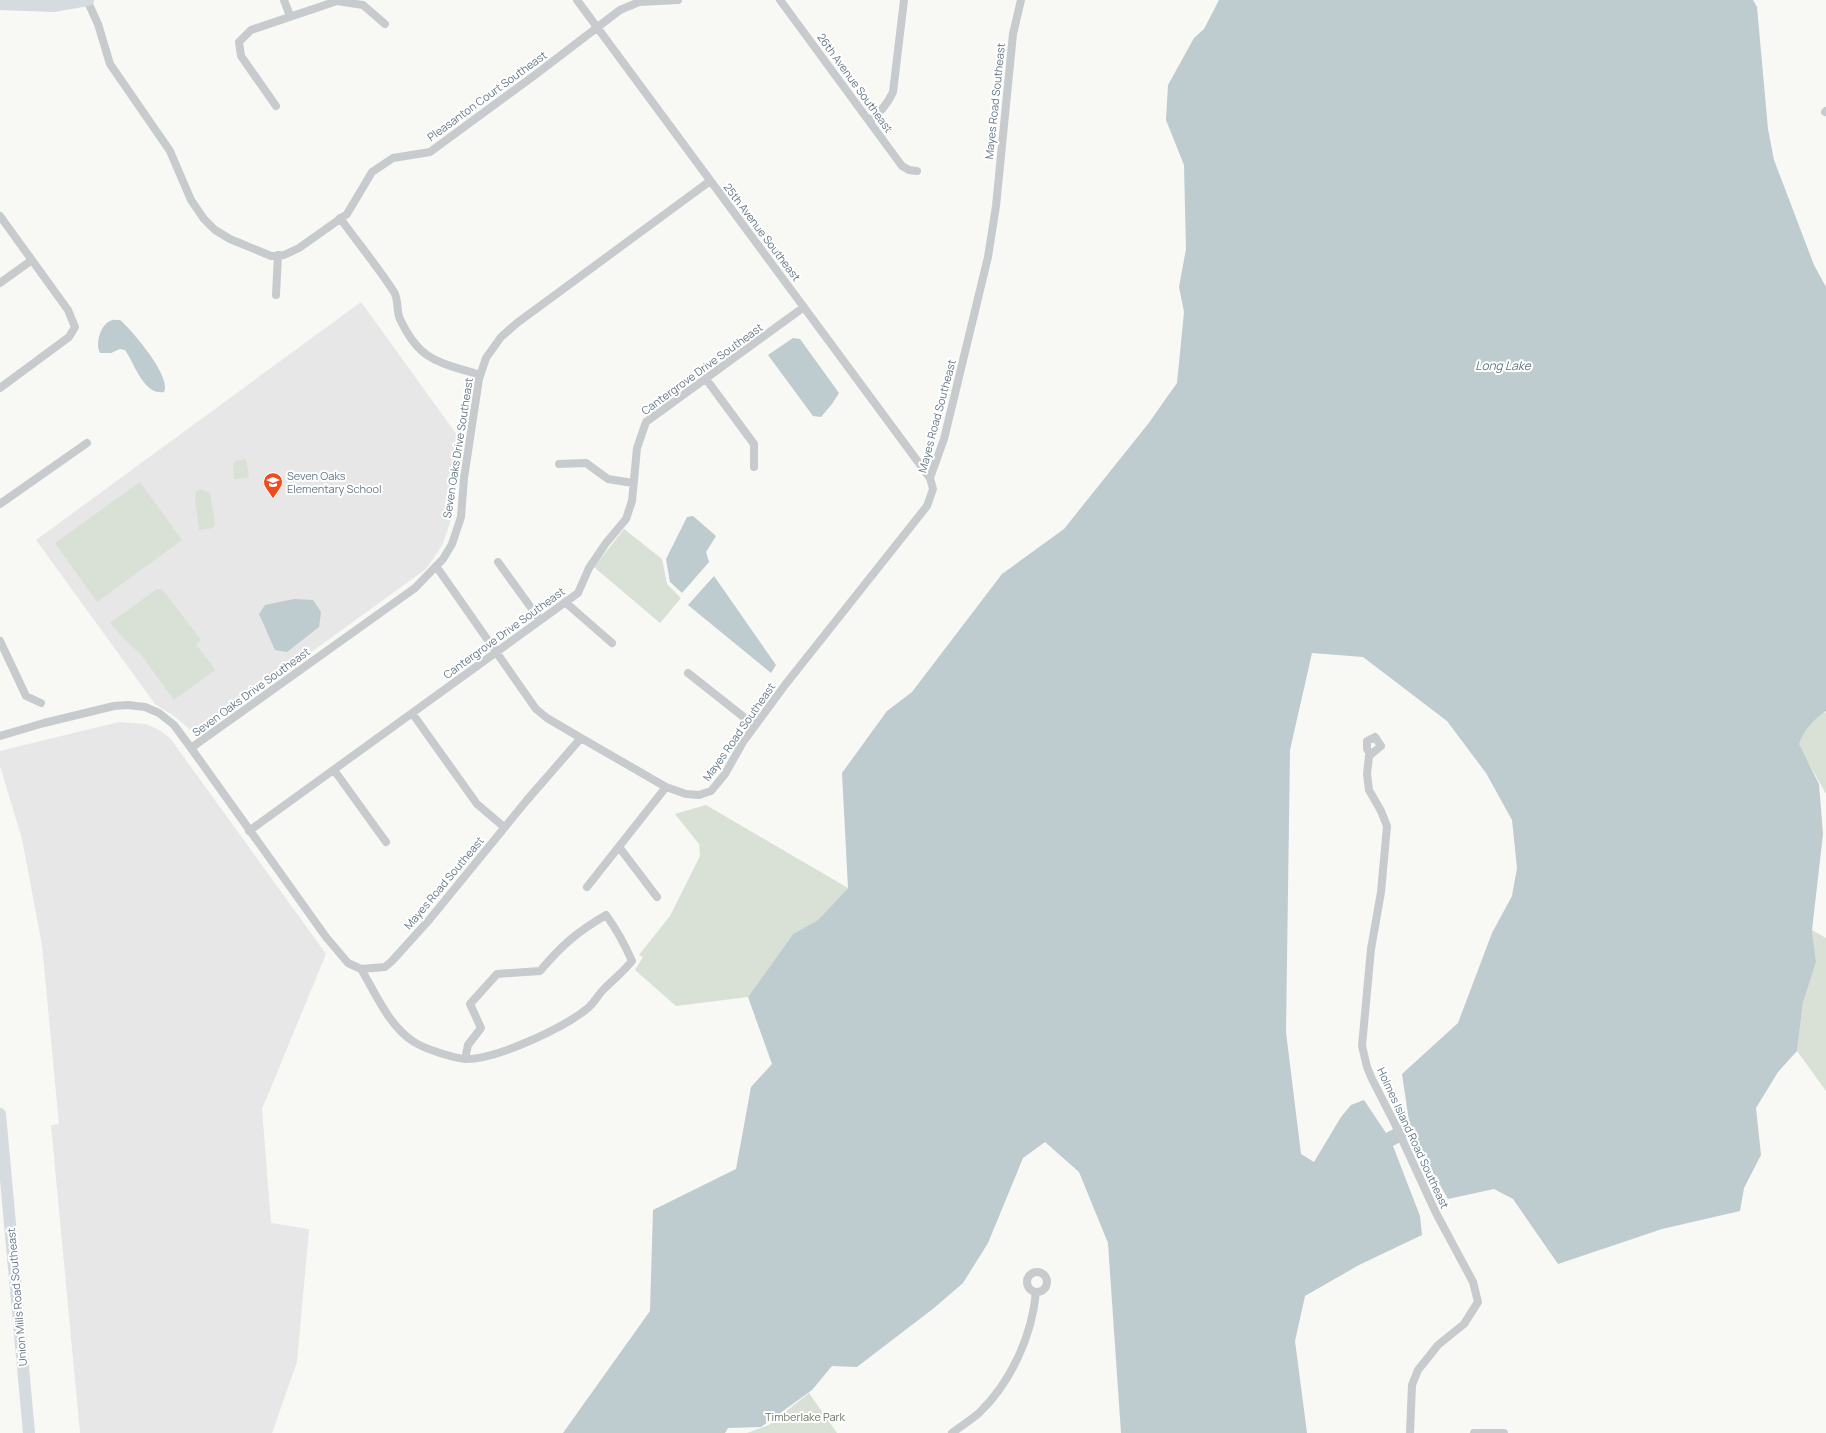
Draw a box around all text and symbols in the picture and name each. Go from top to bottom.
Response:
street label: 26th Avenue Southeast [814,30,897,135]
street label: Mayes Road Southeast [981,42,1008,160]
street label: Pleasanton Court Southeast [424,47,550,144]
street label: 25th Avenue Southeast [721,180,804,284]
street label: Cantergrove Drive Southeast [638,319,766,418]
water label: Long Lake [1475,357,1532,374]
street label: Mayes Road Southeast [914,358,959,474]
street label: Seven Oaks Drive Southeast [439,377,476,519]
place label: Seven Oaks Elementary School [287,468,382,496]
school or university icon: Seven Oaks Elementary School [262,471,284,499]
street label: Cantergrove Drive Southeast [440,583,568,682]
street label: Seven Oaks Drive Southeast [189,644,313,739]
street label: Mayes Road Southeast [699,680,778,784]
street label: Mayes Road Southeast [400,833,487,932]
street label: Holmes Island Road Southeast [1374,1065,1453,1211]
street label: Union Mills Road Southeast [3,1227,30,1367]
park label: Timberlake Park [765,1409,846,1424]

